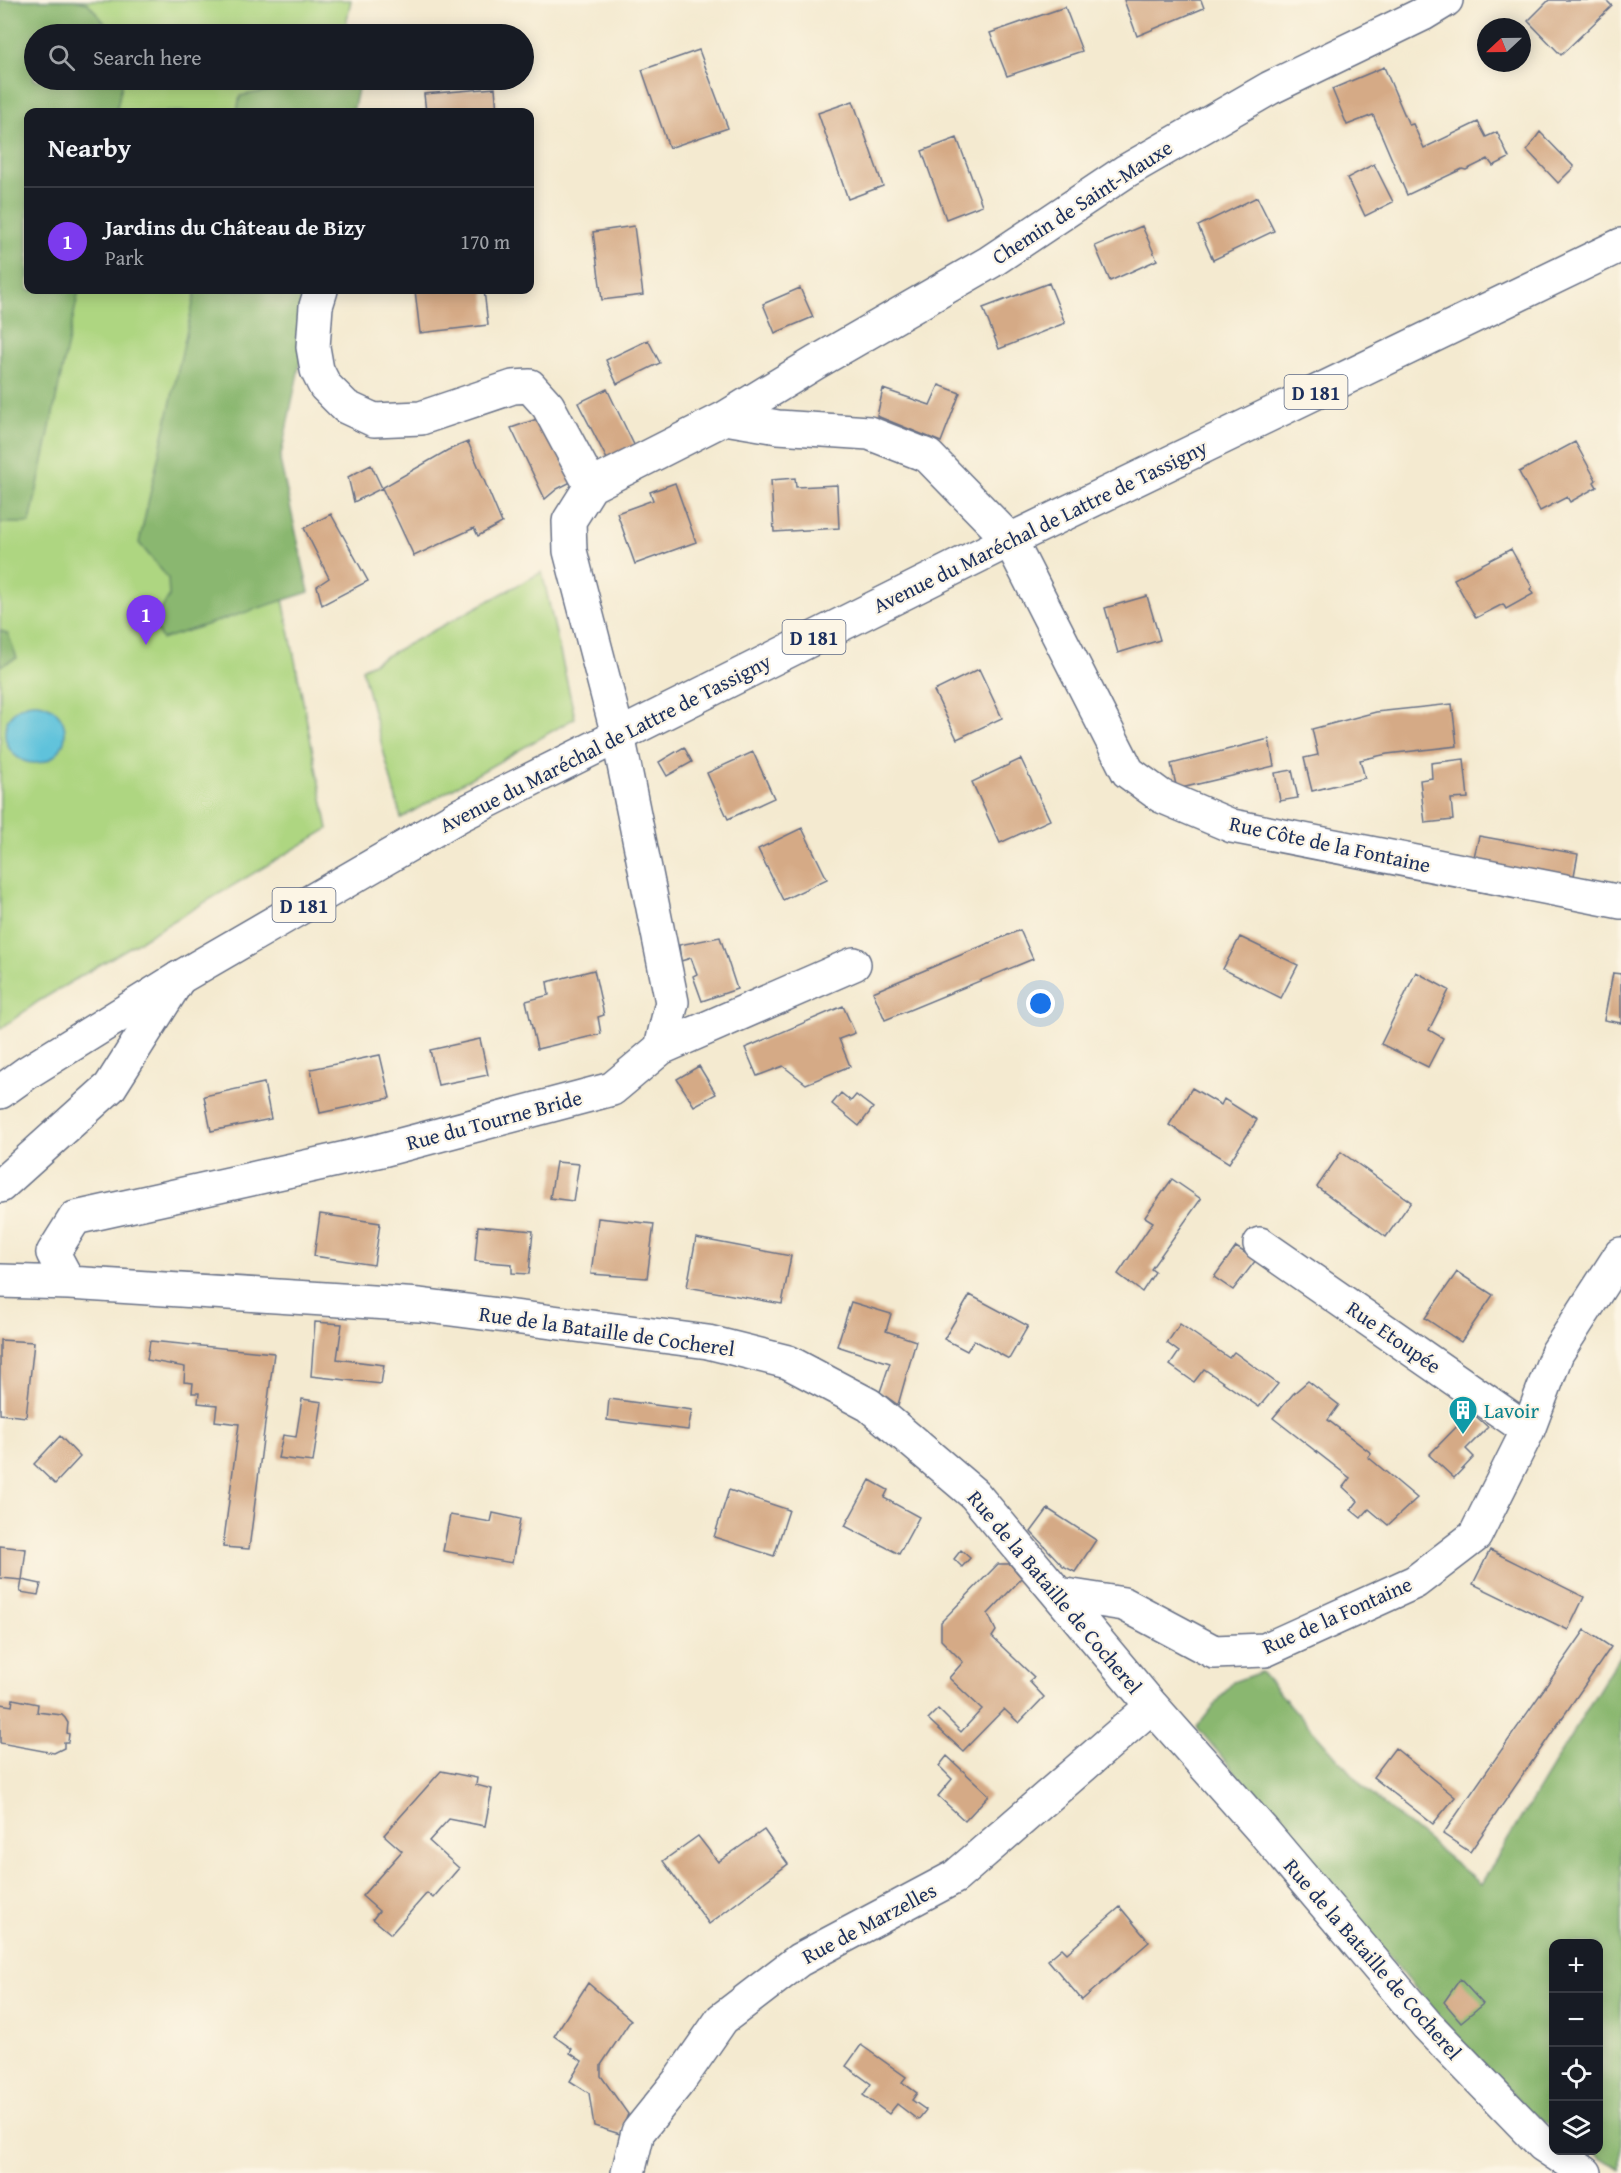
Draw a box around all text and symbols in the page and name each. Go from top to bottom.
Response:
north arrow [1477,18,1531,72]
search box [24,24,534,90]
icon: search [45,41,78,74]
text: Search here [93,41,202,73]
text: Nearby [48,128,131,167]
street label: Chemin de Saint-Mauxe [986,132,1178,272]
text: Jardins du Château de Bizy [105,211,366,243]
text: 1 [62,227,73,256]
text: 170 m [460,227,510,256]
text: Park [105,243,144,272]
road number: D 181 [1284,375,1348,409]
street label: Avenue du Maréchal de Lattre de Tassigny [868,431,1213,621]
pin: 1 [126,596,166,645]
road number: D 181 [782,620,846,654]
street label: Avenue du Maréchal de Lattre de Tassigny [434,645,777,840]
street label: Rue Côte de la Fontaine [1227,808,1434,880]
road number: D 181 [272,888,336,922]
your location [1026,989,1055,1018]
street label: Rue du Tourne Bride [403,1082,585,1158]
street label: Rue Etoupée [1340,1293,1448,1381]
street label: Rue de la Bataille de Cocherel [477,1298,737,1364]
building icon: Lavoir [1447,1394,1479,1436]
place label: Lavoir [1484,1395,1539,1426]
street label: Rue de la Bataille de Cocherel [960,1483,1150,1701]
street label: Rue de la Fontaine [1257,1568,1417,1662]
street label: Rue de la Bataille de Cocherel [1277,1851,1469,2067]
street label: Rue de Marzelles [796,1874,942,1972]
map controls [1549,1939,1603,2155]
button: + [1549,1939,1603,1993]
button: − [1549,1993,1603,2047]
button: locate [1549,2047,1603,2101]
button: layers [1549,2101,1603,2155]

